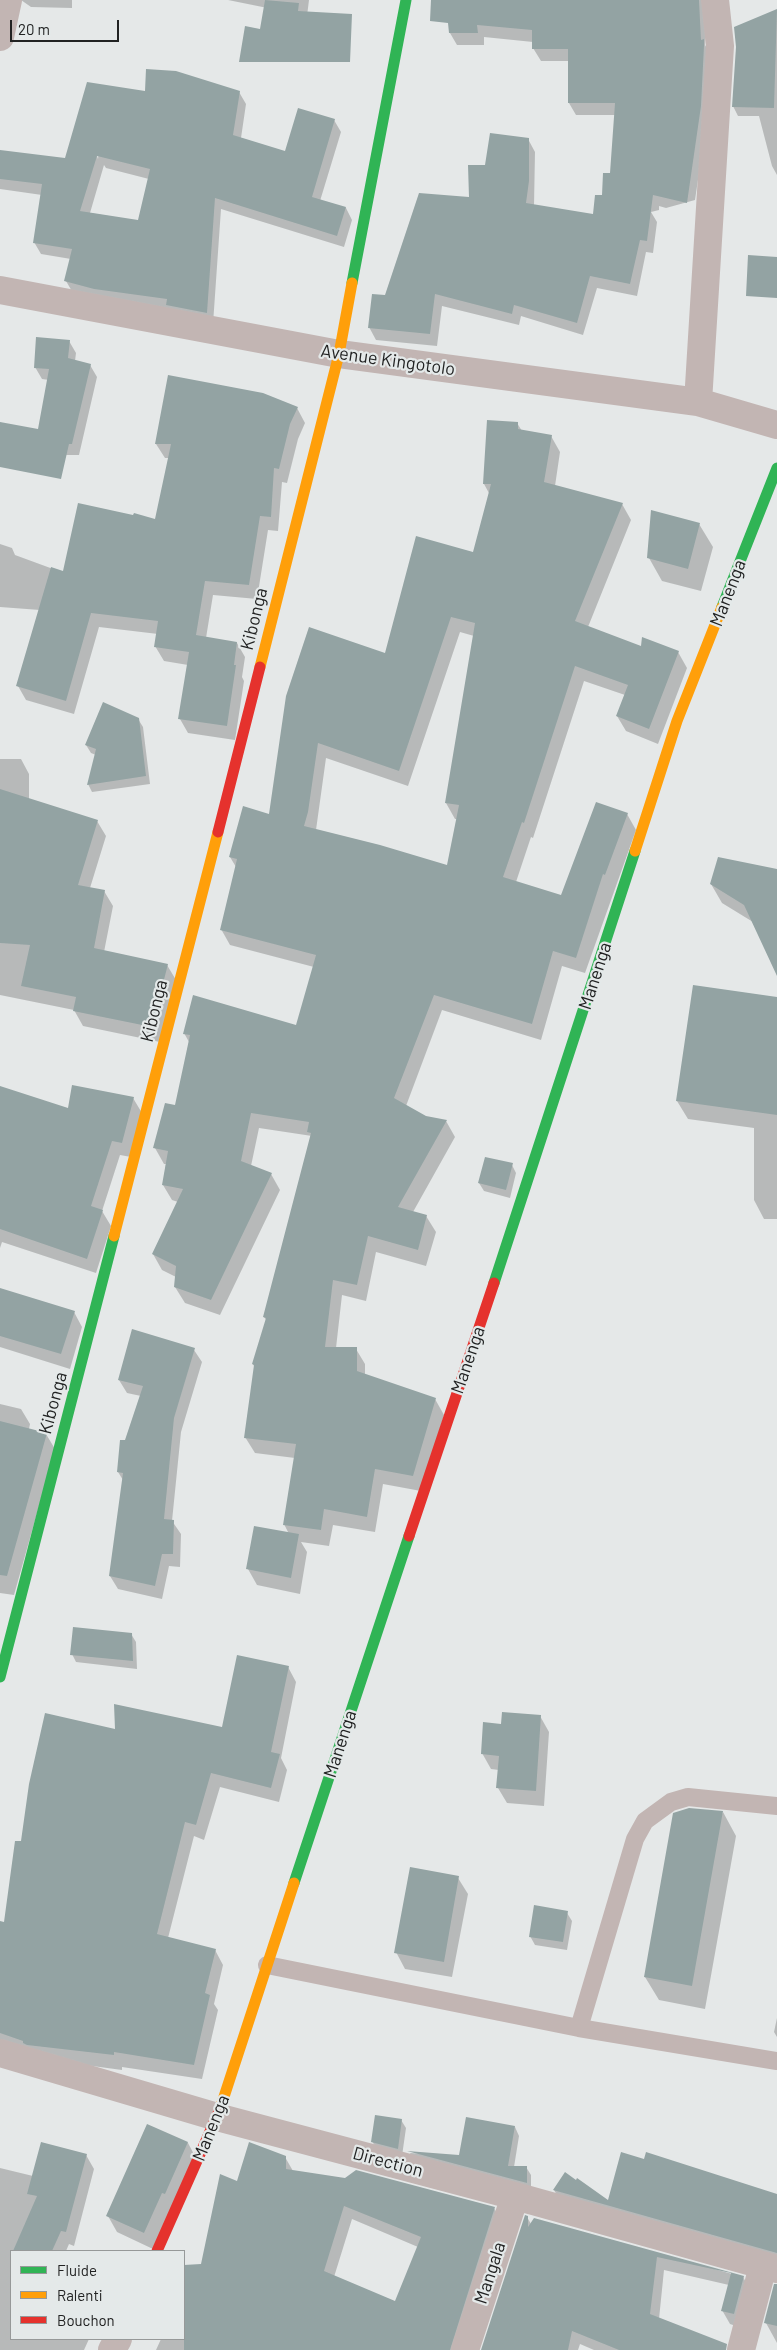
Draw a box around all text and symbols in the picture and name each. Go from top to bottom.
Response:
scale bar [12,10,121,42]
text: 20 m [18,20,50,38]
street label: Avenue Kingotolo [319,340,457,380]
street label: Manenga [705,557,751,629]
street label: Kibonga [236,586,272,652]
street label: Manenga [574,939,616,1013]
street label: Kibonga [136,978,172,1044]
street label: Manenga [446,1324,490,1396]
street label: Kibonga [34,1369,72,1437]
street label: Manenga [319,1707,361,1781]
street label: Manenga [188,2092,234,2164]
street label: Direction [351,2142,425,2182]
street label: Mangala [470,2239,510,2307]
legend [10,2250,185,2340]
text: Fluide [57,2261,97,2279]
text: Ralenti [57,2286,103,2304]
text: Bouchon [57,2311,115,2329]

